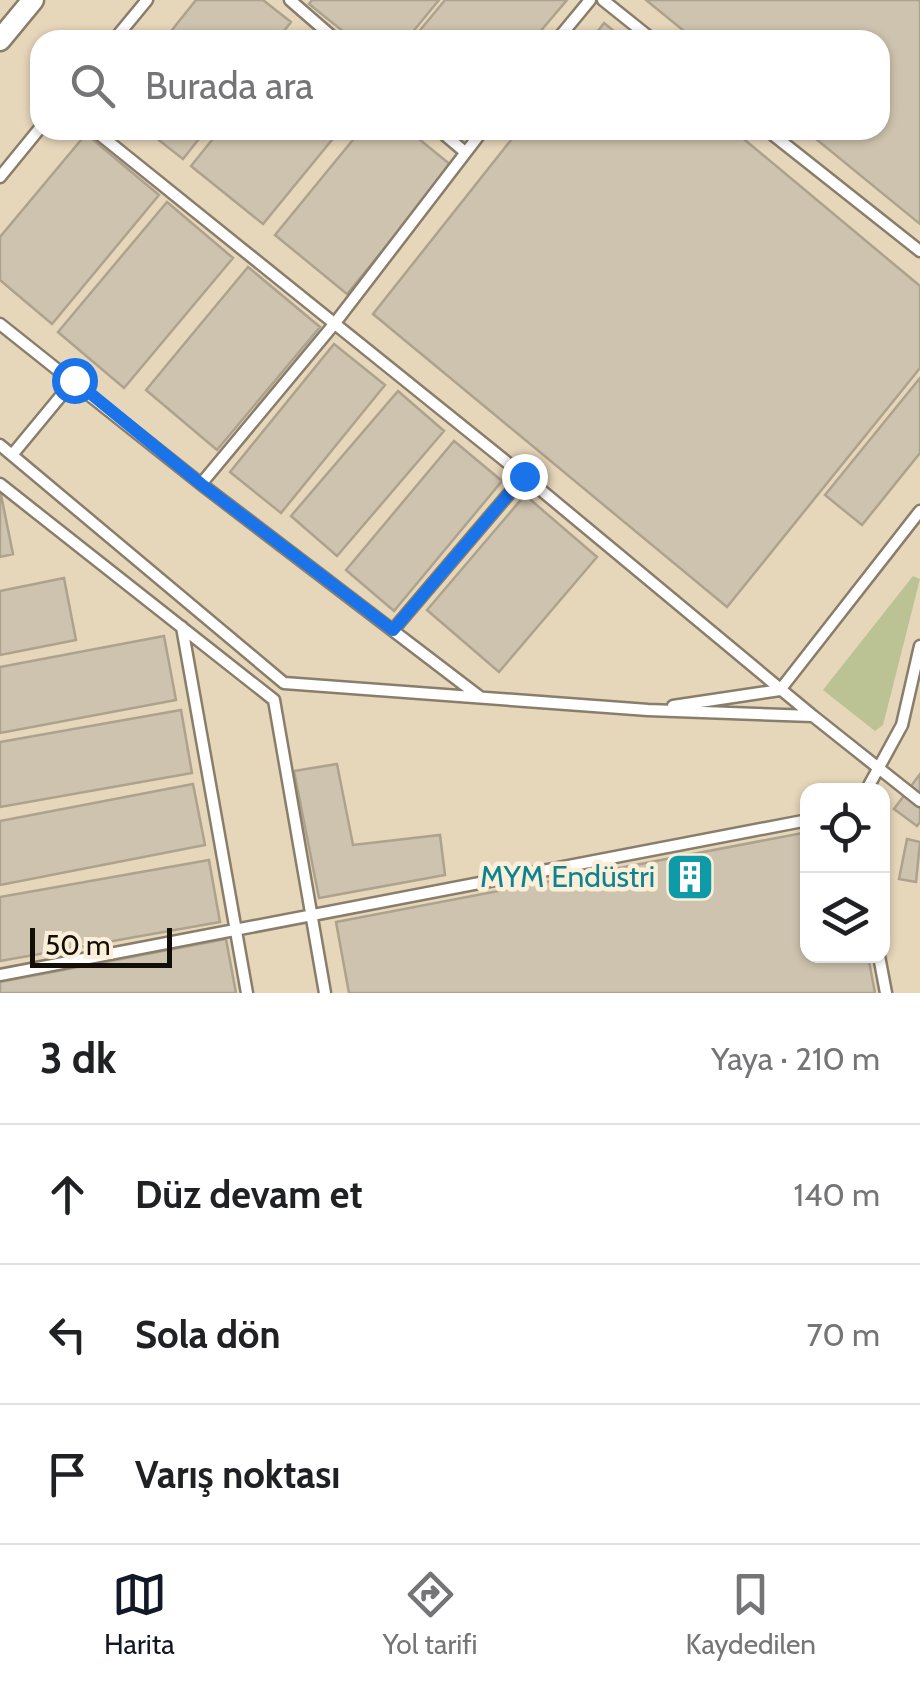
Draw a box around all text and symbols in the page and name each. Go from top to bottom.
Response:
search box [30,30,890,140]
icon: search [65,58,120,113]
text: Burada ara [145,62,314,109]
route start [52,358,98,404]
route end [502,454,548,500]
map controls [800,783,890,963]
button: locate [800,783,890,873]
building icon: MYM Endüstri [664,851,716,903]
place label: MYM Endüstri [480,858,655,895]
button: layers [800,873,890,963]
scale bar [30,923,172,968]
text: 50 m [45,928,111,962]
text: 3 dk [40,1032,116,1084]
text: Yaya · 210 m [711,1039,880,1078]
icon: ahead [40,1167,95,1222]
text: Düz devam et [135,1171,362,1218]
text: 140 m [793,1175,880,1214]
icon: left [40,1307,95,1362]
text: Sola dön [135,1311,281,1358]
text: 70 m [807,1315,880,1354]
icon: arrive [40,1447,95,1502]
text: Varış noktası [135,1451,340,1498]
tab: Harita [104,1567,175,1661]
tab: Yol tarifi [383,1567,477,1661]
tab: Kaydedilen [686,1567,816,1661]

